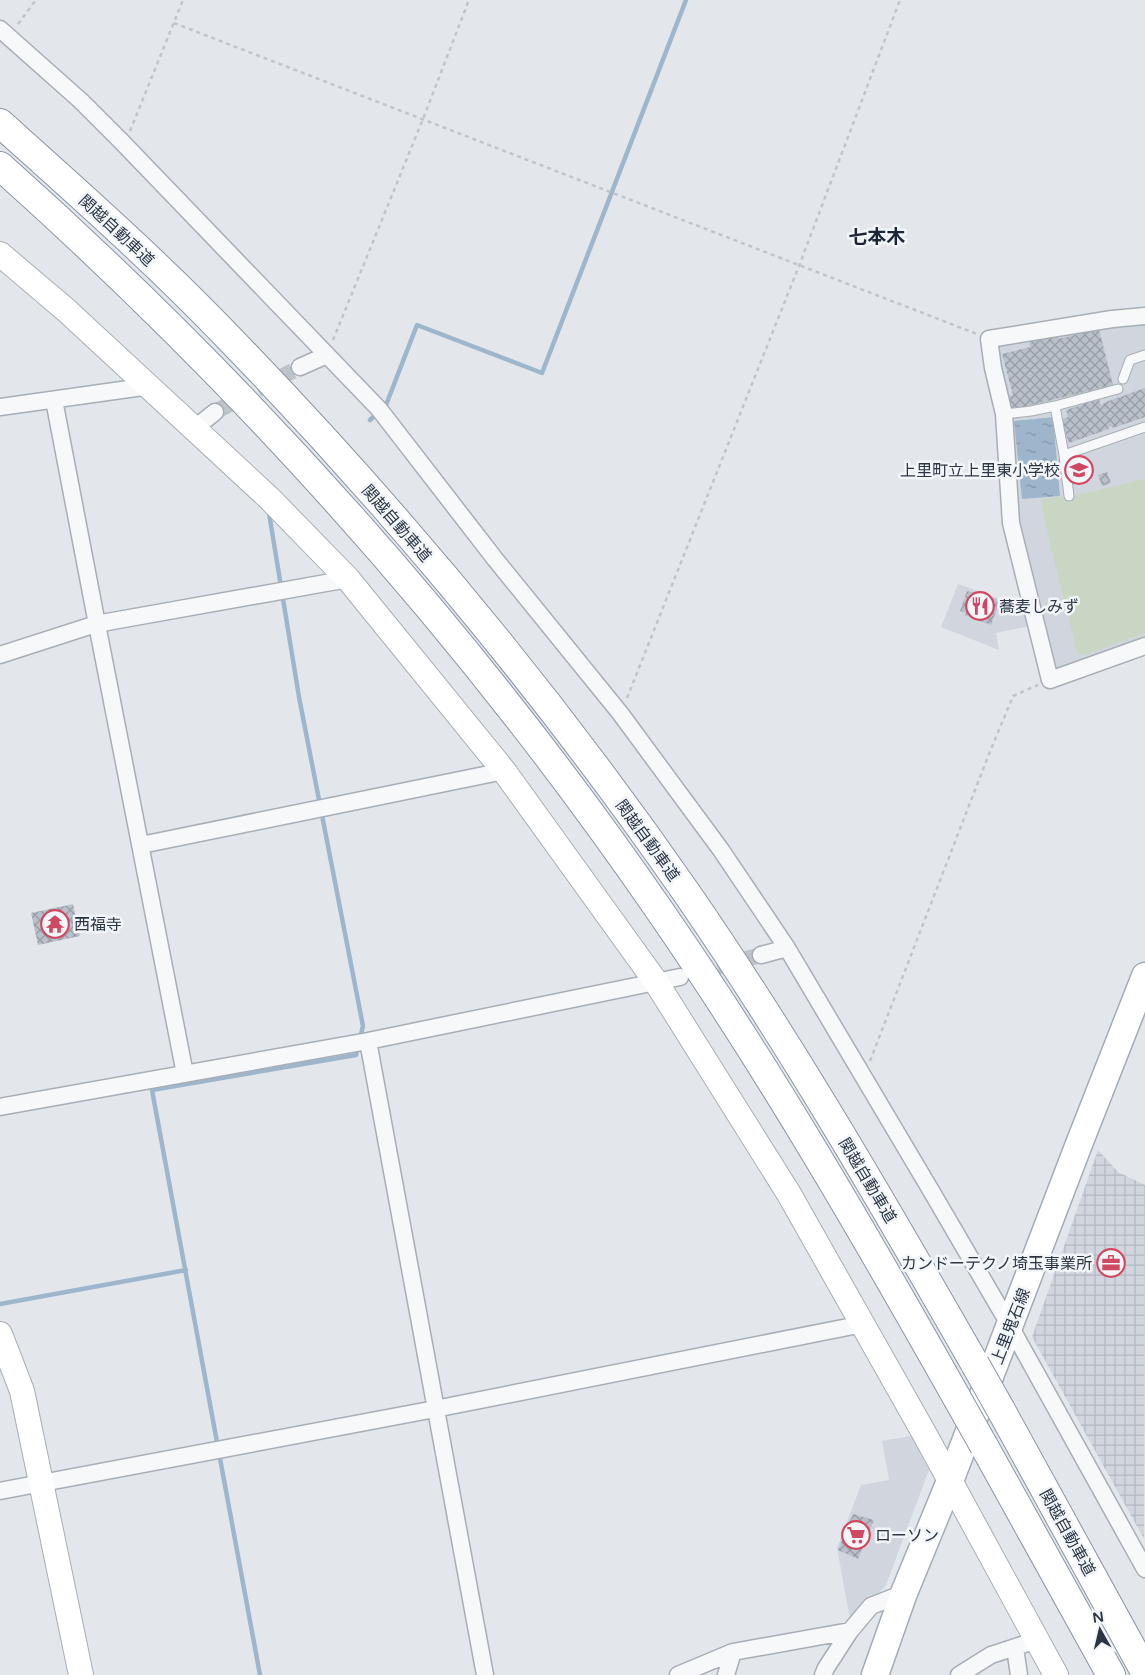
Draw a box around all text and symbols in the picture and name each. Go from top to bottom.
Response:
street label: 関越自動車道 [74,191,158,271]
district label: 七本木 [848,226,906,248]
school or university icon: 上里町立上里東小学校 [1064,455,1094,485]
place label: 上里町立上里東小学校 [900,461,1060,481]
street label: 関越自動車道 [357,481,435,566]
restaurant icon: 蕎麦しみず [965,591,995,621]
place label: 蕎麦しみず [999,597,1079,617]
street label: 関越自動車道 [611,796,683,885]
temple icon: 西福寺 [40,909,70,939]
place label: 西福寺 [74,915,122,935]
street label: 関越自動車道 [834,1134,900,1227]
office icon: カンドーテクノ埼玉事業所 [1096,1248,1126,1278]
place label: カンドーテクノ埼玉事業所 [901,1254,1092,1274]
street label: 上里鬼石線 [987,1285,1035,1367]
street label: 関越自動車道 [1035,1486,1099,1579]
supermarket icon: ローソン [841,1520,871,1550]
place label: ローソン [875,1526,939,1546]
north arrow [1075,1605,1125,1655]
text: N [1092,1608,1105,1627]

